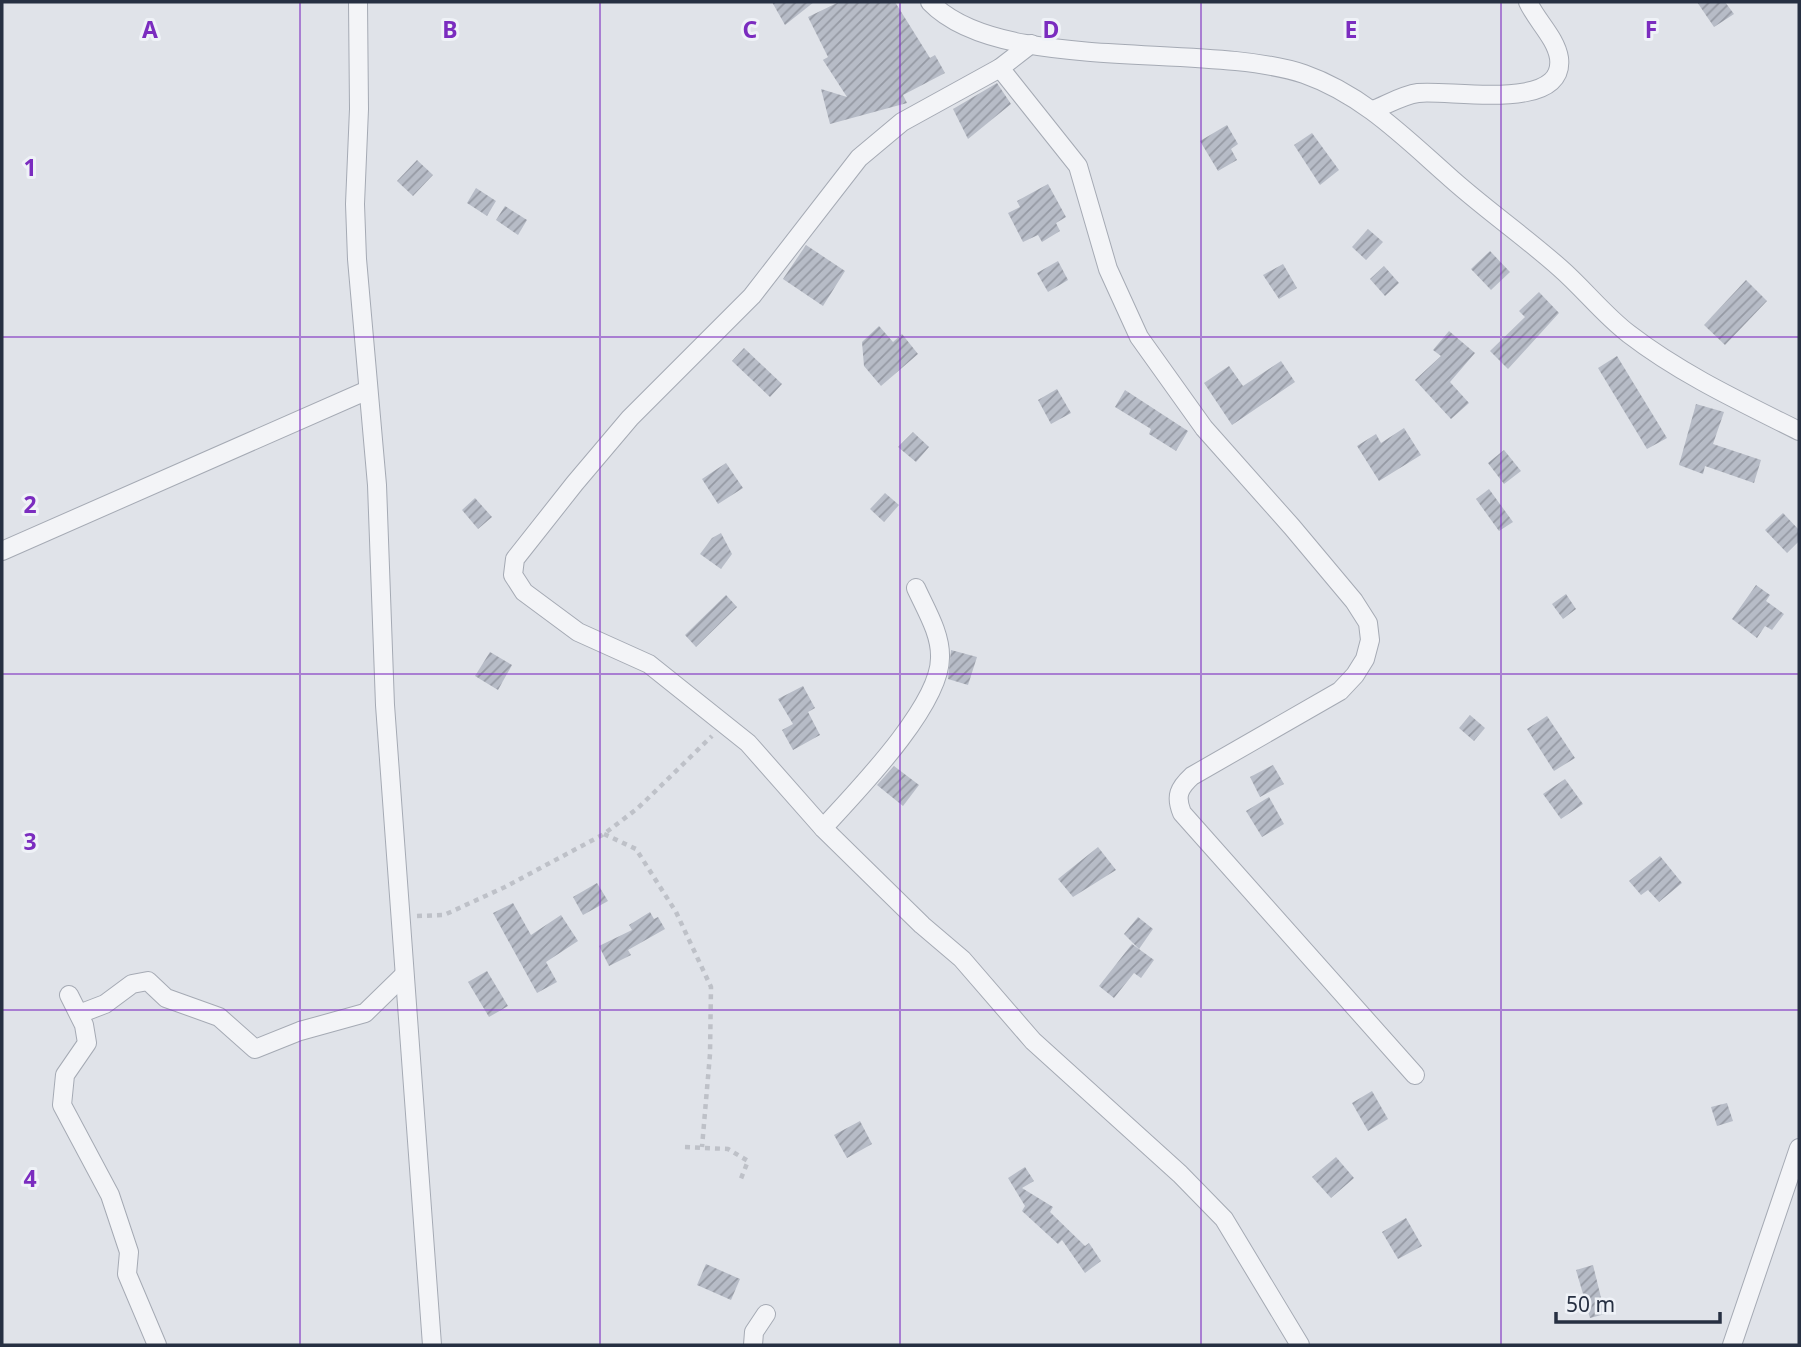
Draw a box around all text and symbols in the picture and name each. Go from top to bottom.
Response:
text: A [142,13,158,45]
text: B [442,13,458,45]
text: C [743,13,758,45]
text: D [1043,13,1059,45]
text: E [1345,13,1357,45]
text: F [1645,13,1657,45]
text: 1 [23,151,37,183]
text: 2 [23,488,37,520]
text: 3 [23,825,37,857]
text: 4 [23,1162,37,1194]
scale bar [1556,1280,1720,1324]
text: 50 m [1566,1290,1615,1318]

